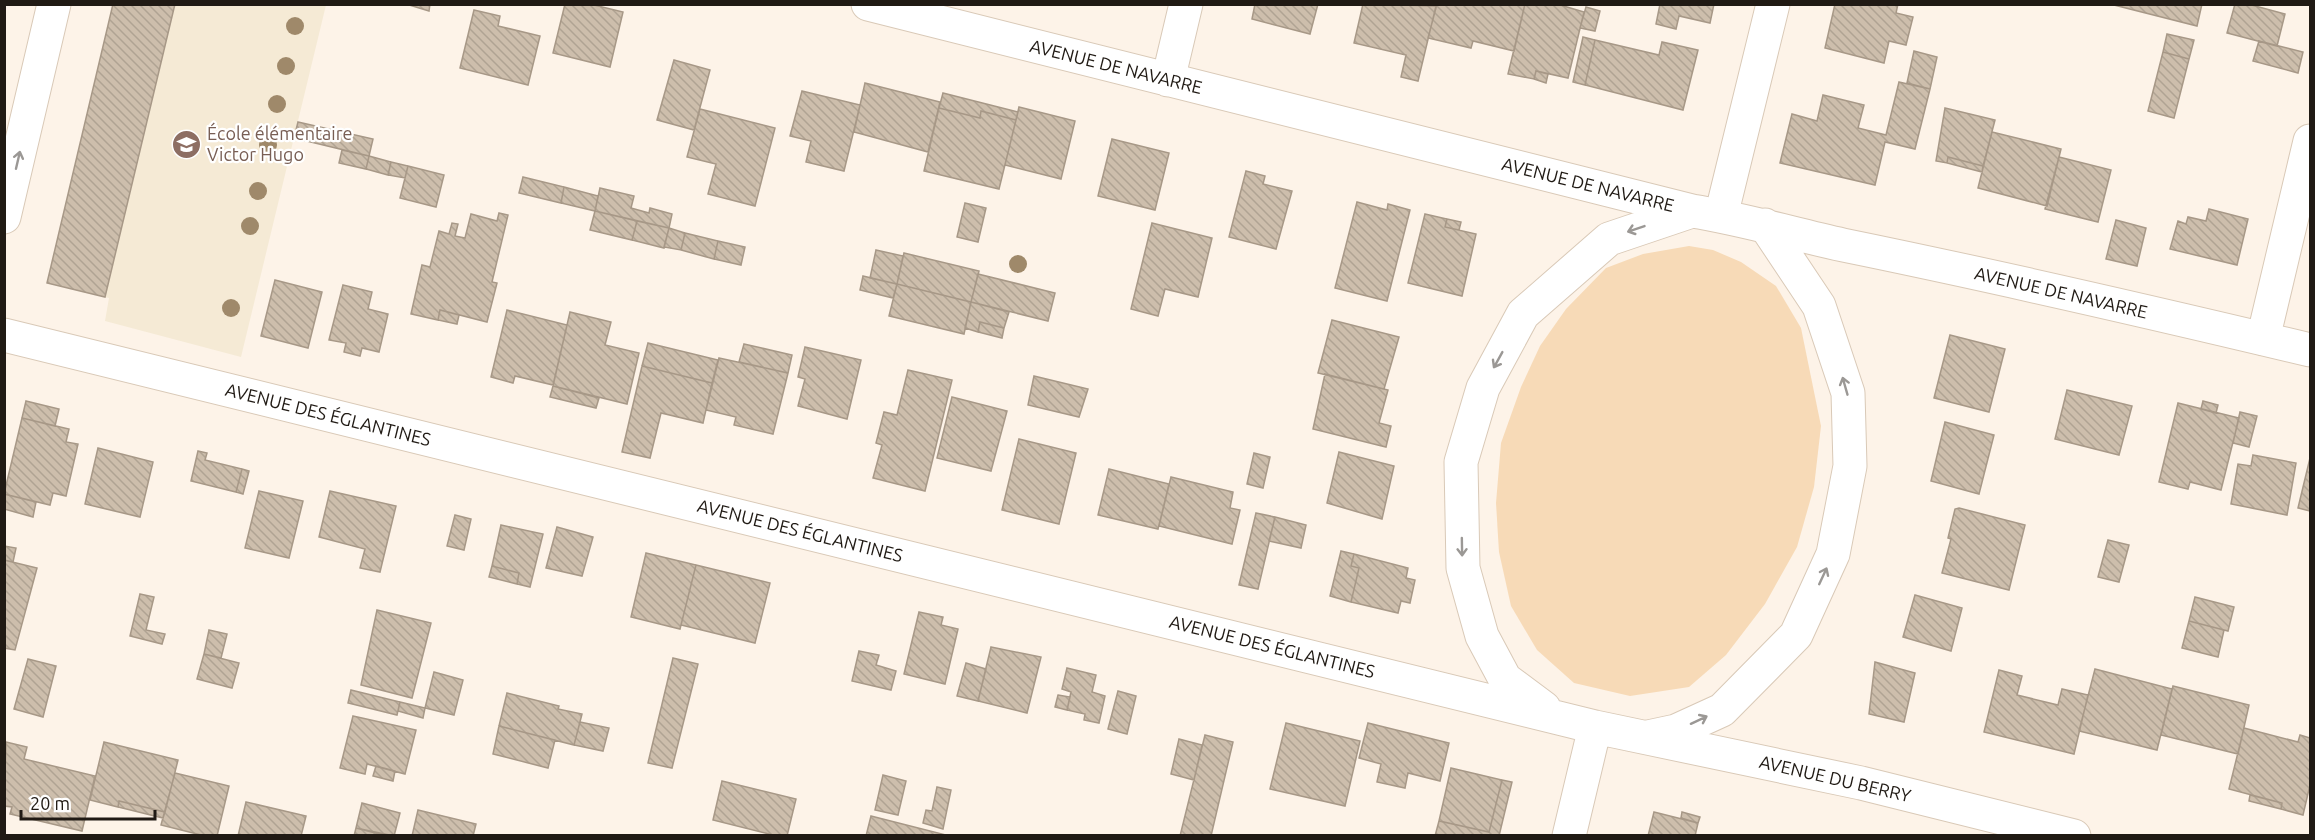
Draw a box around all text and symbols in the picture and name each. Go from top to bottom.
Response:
street label: AVENUE DE NAVARRE [1028,35,1205,97]
place label: École élémentaire Victor Hugo [207,122,352,164]
school or university icon: École élémentaire Victor Hugo [170,128,202,160]
one-way arrow [12,151,24,170]
street label: AVENUE DE NAVARRE [1500,153,1677,215]
one-way arrow [1627,225,1646,236]
street label: AVENUE DE NAVARRE [1973,262,2150,322]
one-way arrow [1492,350,1503,368]
one-way arrow [1839,377,1850,396]
street label: AVENUE DES ÉGLANTINES [223,378,433,449]
street label: AVENUE DES ÉGLANTINES [695,494,905,565]
one-way arrow [1457,537,1468,557]
one-way arrow [1817,568,1829,586]
street label: AVENUE DES ÉGLANTINES [1167,610,1377,681]
one-way arrow [1689,714,1707,726]
street label: AVENUE DU BERRY [1757,751,1914,805]
scale bar [21,783,154,821]
text: 20 m [30,793,70,813]

